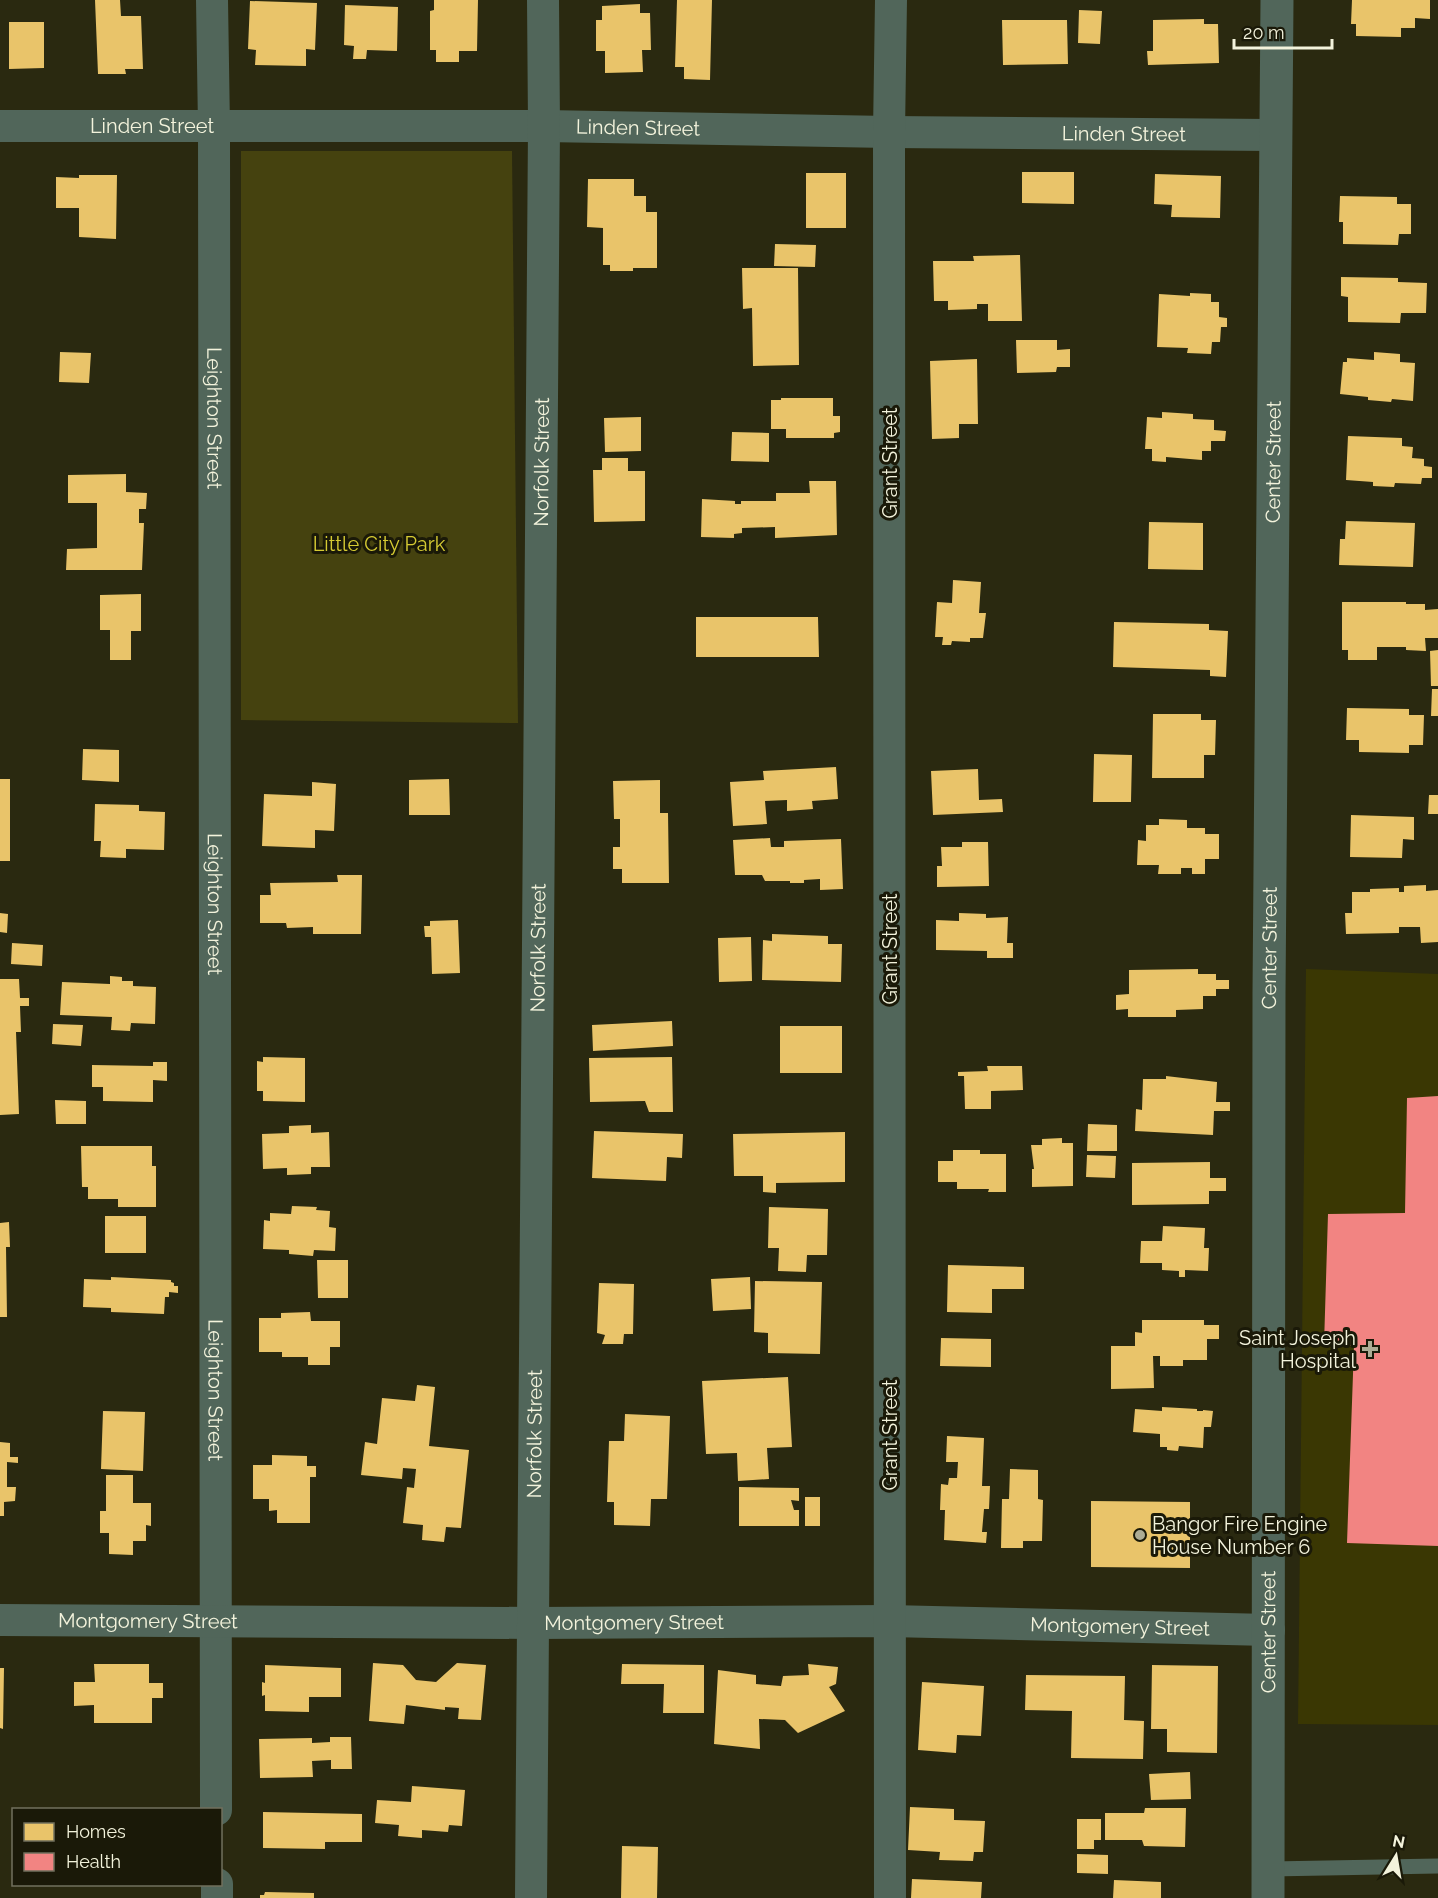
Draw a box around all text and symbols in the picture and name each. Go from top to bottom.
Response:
scale bar [1234,12,1332,50]
text: 20 m [1243,22,1285,43]
street label: Linden Street [90,114,214,138]
street label: Linden Street [576,115,701,141]
street label: Linden Street [1062,121,1186,146]
street label: Leighton Street [202,347,226,489]
street label: Norfolk Street [529,397,554,527]
street label: Center Street [1261,400,1286,523]
street label: Grant Street [878,407,902,519]
park label: Little City Park [313,532,446,556]
street label: Leighton Street [203,833,227,975]
street label: Norfolk Street [525,883,550,1013]
street label: Center Street [1257,886,1282,1009]
street label: Grant Street [878,893,902,1005]
street label: Leighton Street [203,1319,228,1461]
place label: Saint Joseph Hospital [1239,1326,1357,1373]
marker: Saint Joseph Hospital [1361,1340,1379,1358]
street label: Norfolk Street [522,1369,547,1499]
street label: Grant Street [878,1379,902,1491]
place label: Bangor Fire Engine House Number 6 [1152,1512,1328,1559]
marker: Bangor Fire Engine House Number 6 [1133,1528,1147,1542]
street label: Center Street [1256,1570,1280,1693]
street label: Montgomery Street [58,1608,238,1633]
street label: Montgomery Street [544,1610,724,1635]
street label: Montgomery Street [1030,1612,1210,1641]
legend [12,1808,222,1886]
text: Homes [66,1821,126,1842]
north arrow [1366,1826,1426,1886]
text: N [1391,1831,1407,1852]
text: Health [66,1851,121,1872]

